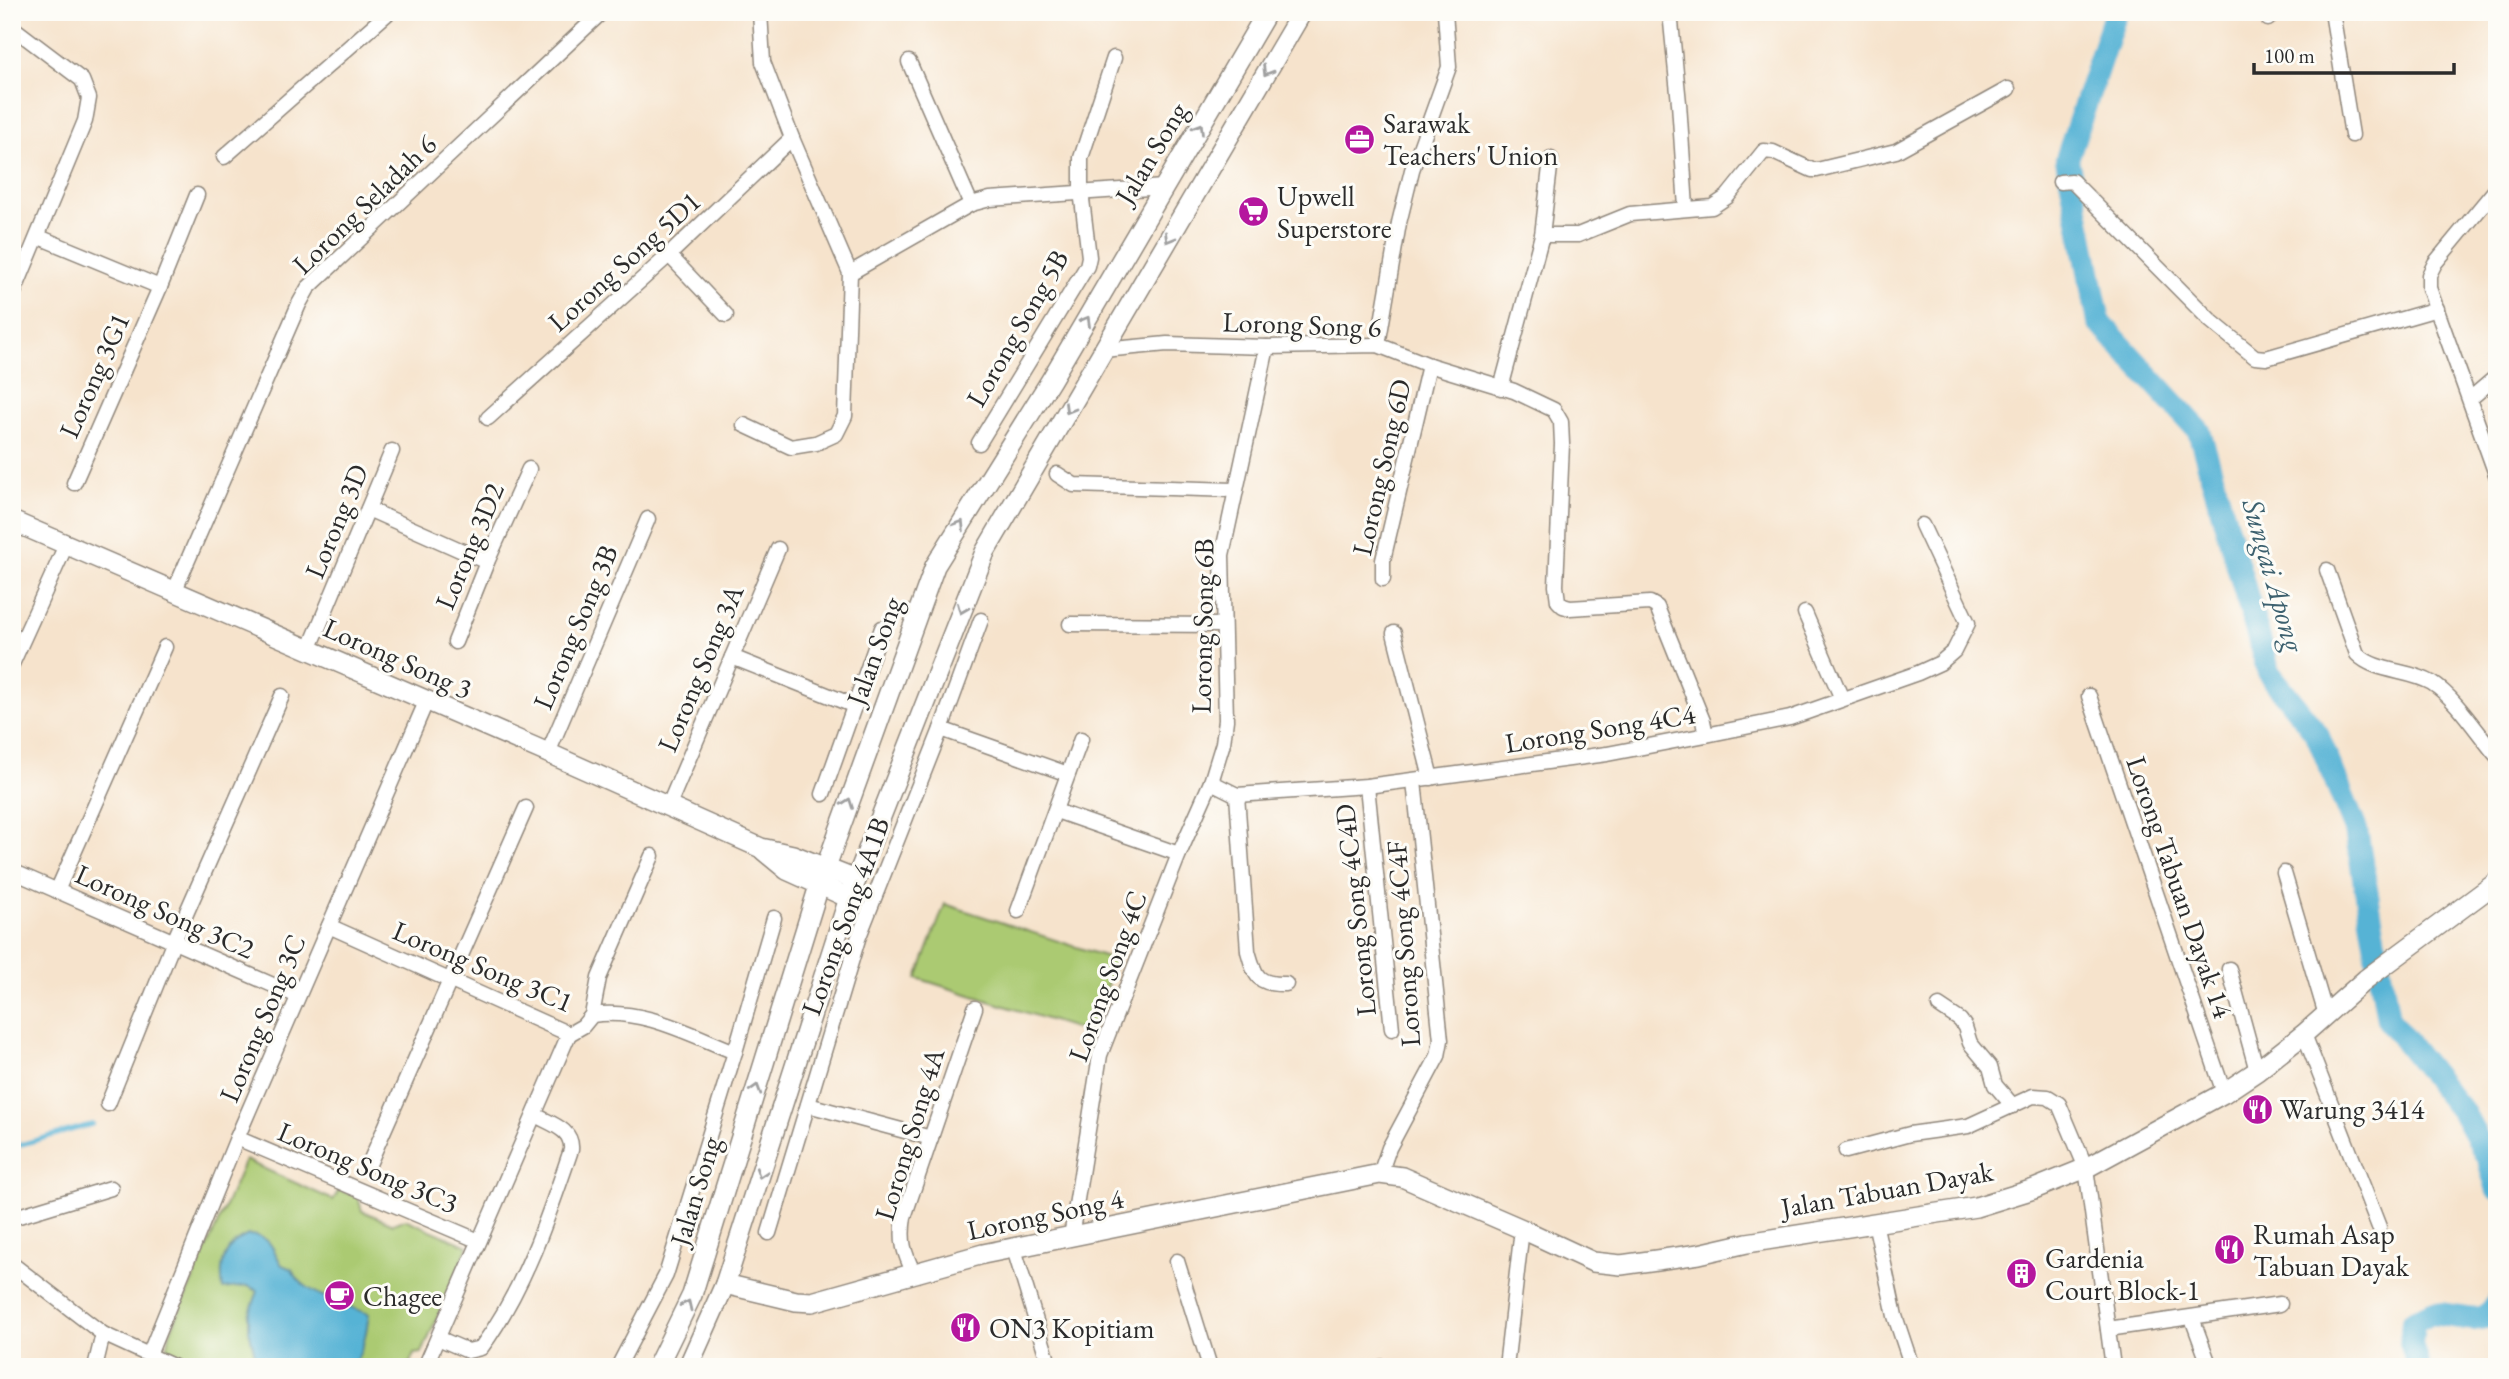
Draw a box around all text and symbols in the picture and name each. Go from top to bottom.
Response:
scale bar [2254,32,2453,76]
text: 100 m [2264,42,2315,69]
one-way arrow [1262,63,1275,76]
street label: Jalan Song [1105,95,1196,212]
place label: Sarawak Teachers' Union [1383,105,1558,173]
one-way arrow [1190,122,1203,135]
office icon: Sarawak Teachers' Union [1343,122,1377,156]
street label: Lorong Seladah 6 [284,126,444,282]
place label: Upwell Superstore [1277,178,1392,246]
street label: Lorong Song 5D1 [540,183,708,339]
supermarket icon: Upwell Superstore [1237,195,1271,229]
one-way arrow [1164,231,1177,244]
street label: Lorong Song 5B [958,243,1076,413]
street label: Lorong Song 6 [1222,303,1382,345]
street label: Lorong 3G1 [50,307,138,443]
one-way arrow [1078,315,1091,328]
street label: Lorong Song 6D [1343,375,1419,559]
one-way arrow [1064,401,1077,414]
street label: Lorong 3D [296,458,376,584]
street label: Lorong 3D2 [426,477,512,615]
water label: Sungai Apong [2233,493,2315,658]
one-way arrow [952,520,965,533]
street label: Lorong Song 6B [1182,538,1222,714]
street label: Lorong Song 3B [524,539,626,715]
street label: Lorong Song 3A [649,578,752,757]
street label: Jalan Song [837,591,910,712]
one-way arrow [956,602,970,614]
street label: Lorong Song 3 [318,609,478,707]
street label: Lorong Song 4C4 [1502,695,1698,761]
street label: Lorong Tabuan Dayak 14 [2118,751,2242,1023]
one-way arrow [840,798,854,810]
street label: Lorong Song 4C4D [1326,802,1384,1018]
street label: Lorong Song 4A1B [792,812,898,1020]
street label: Lorong Song 4C4F [1378,840,1428,1048]
street label: Lorong Song 3C2 [70,855,261,967]
street label: Lorong Song 4C [1060,886,1154,1066]
street label: Lorong Song 3C1 [388,912,578,1020]
street label: Lorong Song 3C [211,929,313,1107]
street label: Lorong Song 4A [866,1043,952,1224]
one-way arrow [748,1083,762,1095]
place label: Warung 3414 [2280,1091,2425,1127]
restaurant icon: Warung 3414 [2240,1092,2274,1126]
street label: Lorong Song 3C3 [273,1113,463,1221]
street label: Jalan Song [661,1131,729,1252]
street label: Jalan Tabuan Dayak [1776,1152,1997,1226]
one-way arrow [754,1166,769,1178]
street label: Lorong Song 4 [964,1180,1127,1248]
place label: Rumah Asap Tabuan Dayak [2253,1216,2410,1284]
restaurant icon: Rumah Asap Tabuan Dayak [2213,1233,2247,1267]
place label: Gardenia Court Block-1 [2045,1240,2200,1308]
building icon: Gardenia Court Block-1 [2005,1257,2039,1291]
place label: Chagee [363,1278,442,1314]
cafe icon: Chagee [323,1279,357,1313]
one-way arrow [678,1300,692,1312]
place label: ON3 Kopitiam [989,1310,1155,1346]
restaurant icon: ON3 Kopitiam [949,1311,983,1345]

